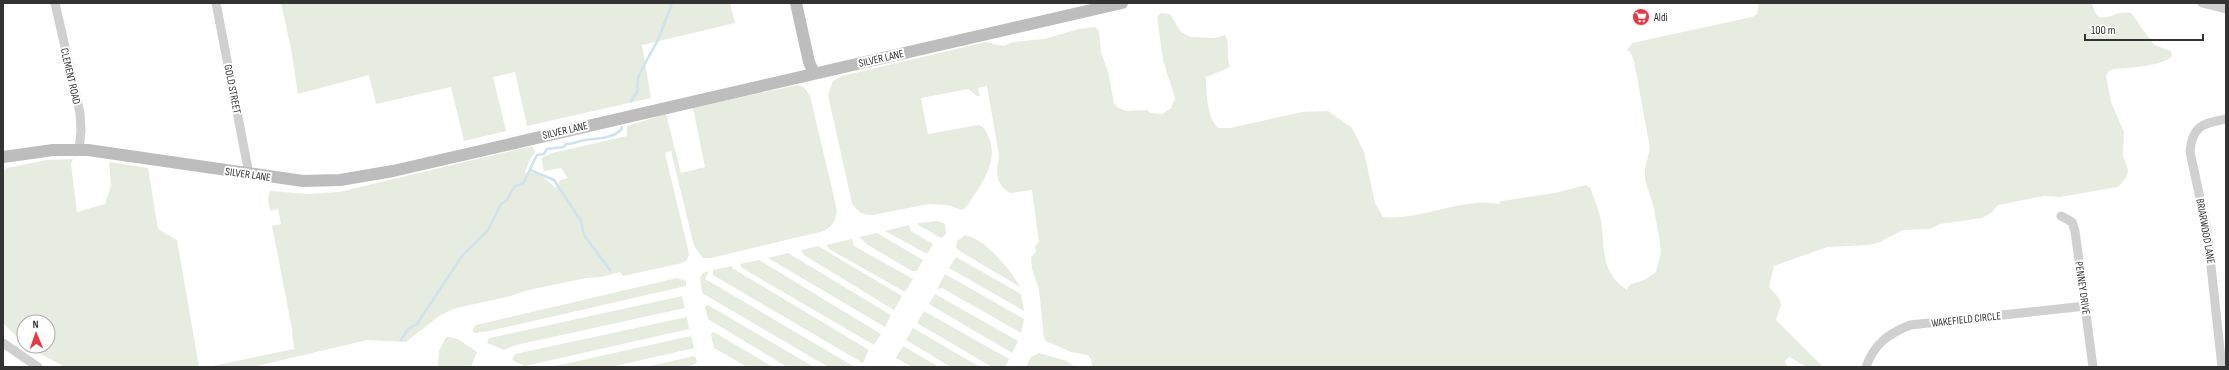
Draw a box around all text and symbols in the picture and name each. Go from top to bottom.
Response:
supermarket icon: Aldi [1631,7,1651,27]
place label: Aldi [1653,11,1668,24]
scale bar [2085,16,2203,42]
text: 100 m [2091,23,2116,38]
street label: CLEMENT ROAD [58,47,83,106]
street label: SILVER LANE [857,47,905,70]
street label: GOLD STREET [221,63,244,115]
street label: SILVER LANE [541,119,589,142]
street label: SILVER LANE [224,165,272,184]
street label: BRIARWOOD LANE [2193,197,2218,265]
street label: PENNEY DRIVE [2072,261,2093,315]
street label: WAKEFIELD CIRCLE [1931,309,2001,330]
north arrow [16,314,56,354]
text: N [33,318,39,331]

